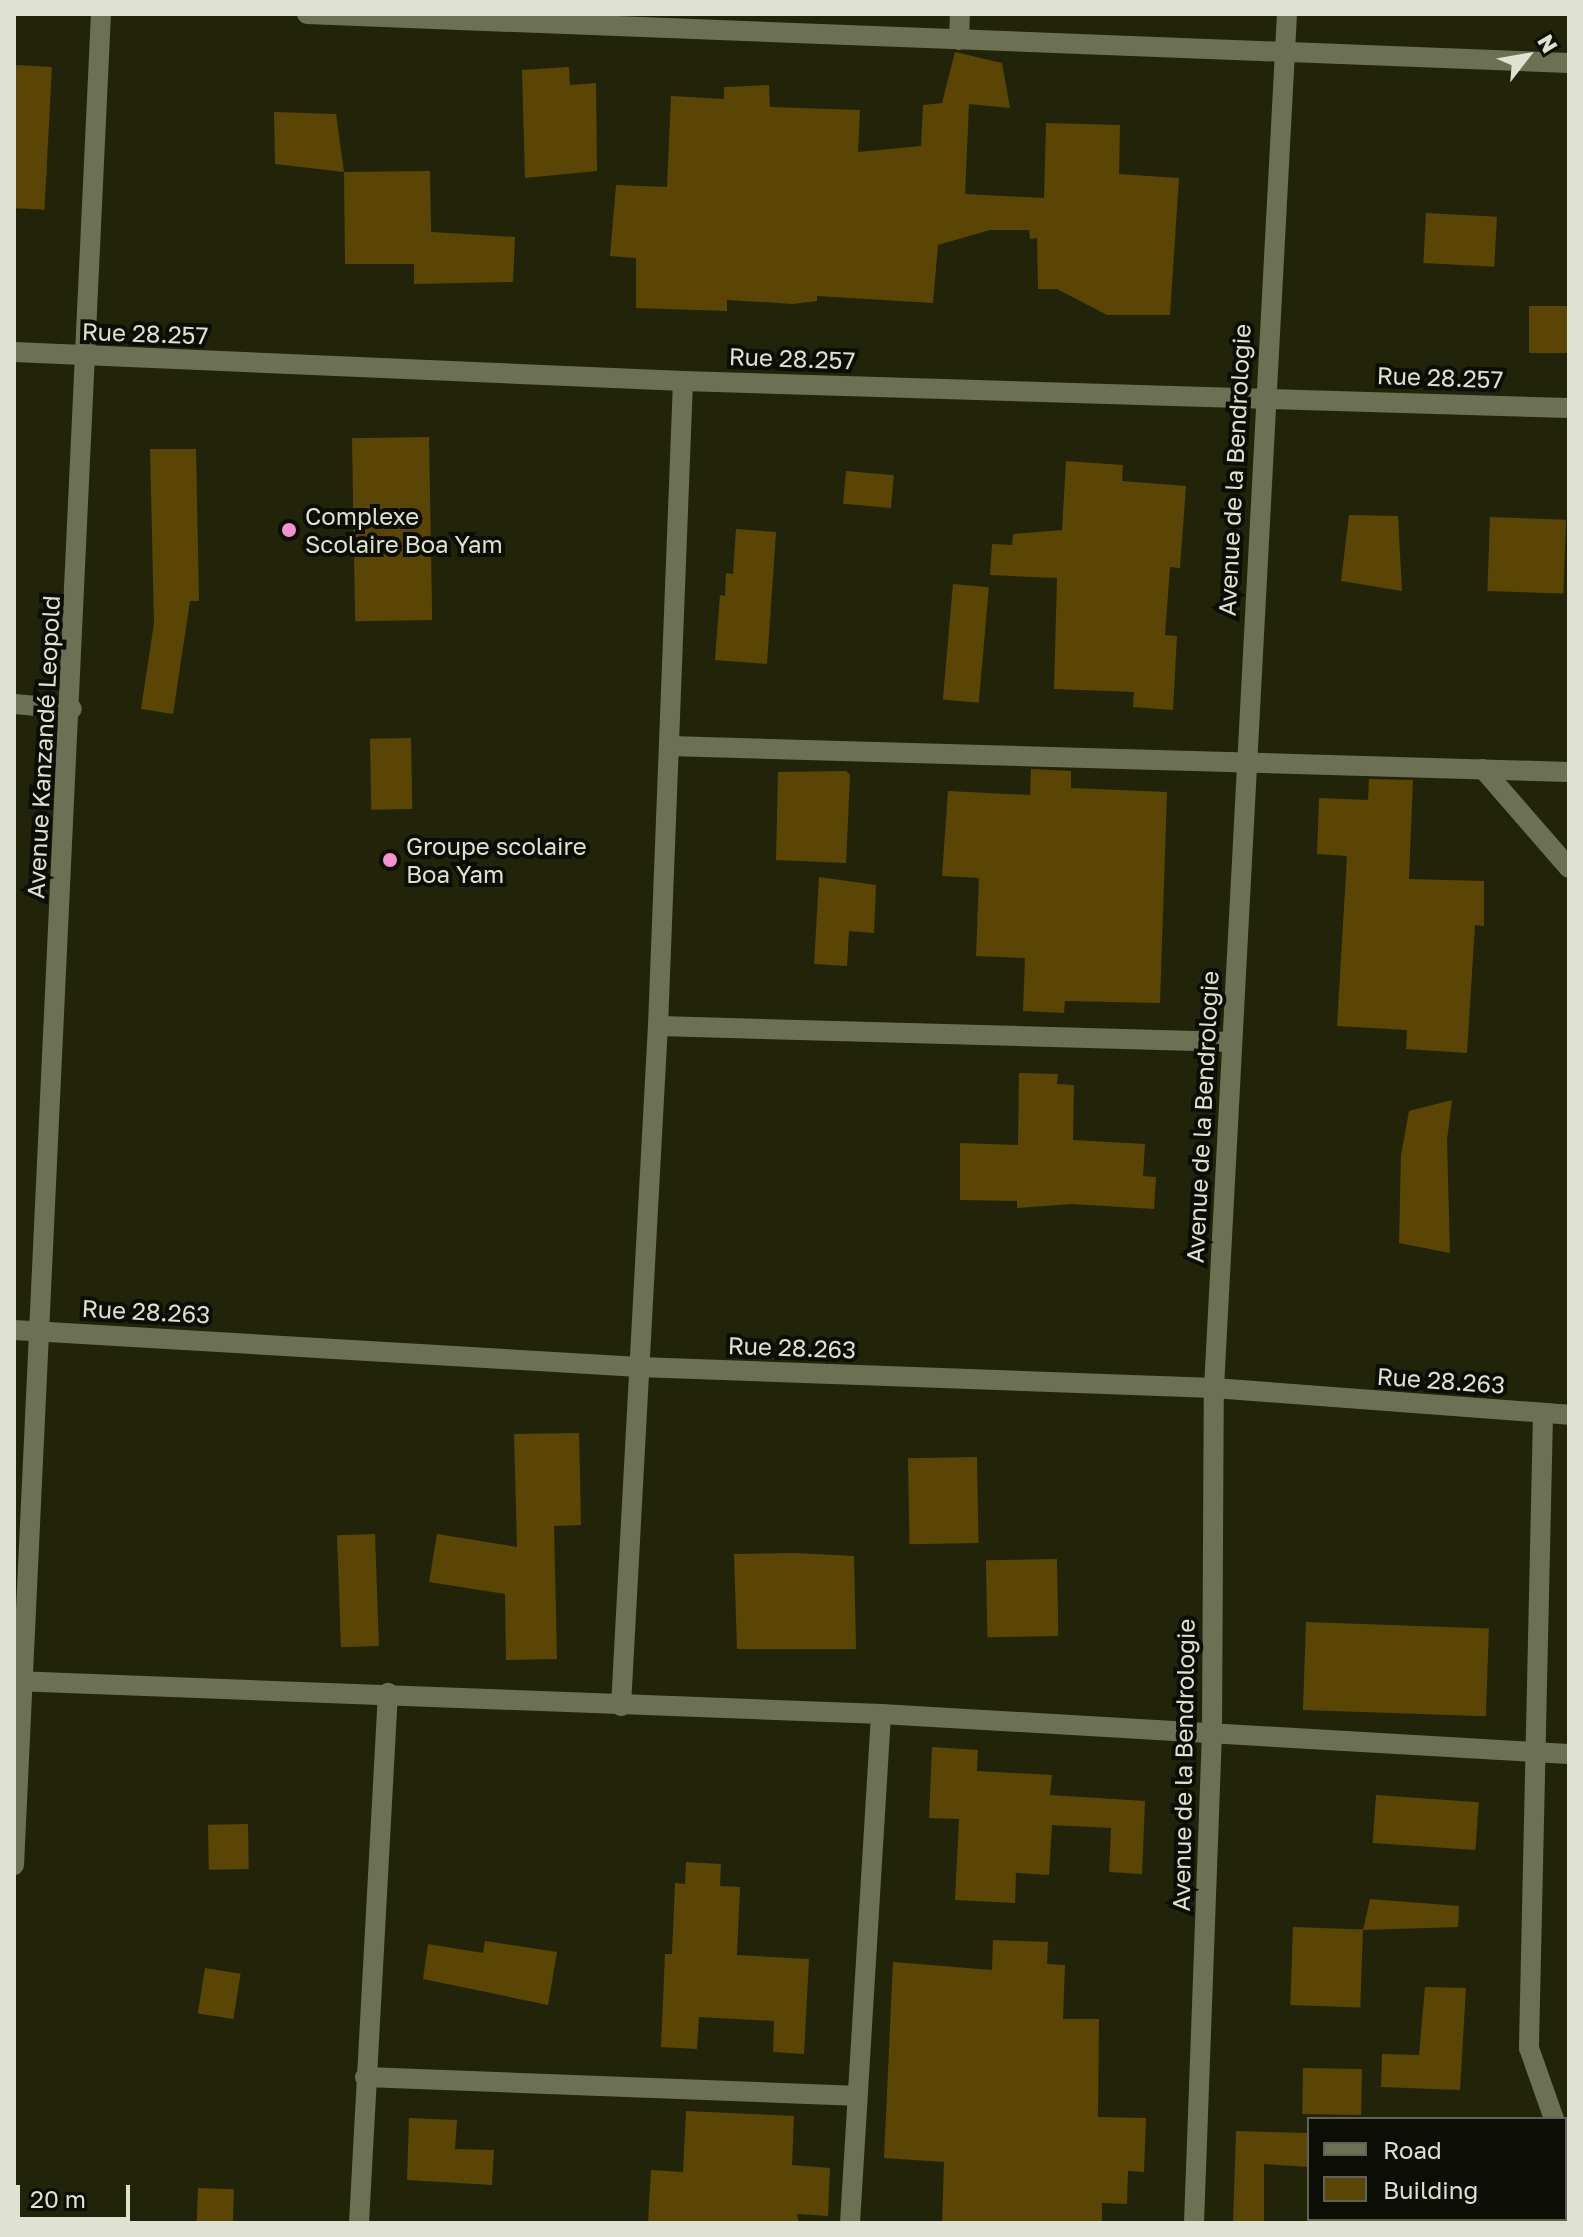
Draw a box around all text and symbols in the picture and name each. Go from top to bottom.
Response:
north arrow [1487,16,1567,96]
text: N [1532,29,1564,57]
street label: Rue 28.257 [81,316,209,350]
street label: Avenue de la Bendrologie [1212,323,1256,617]
street label: Rue 28.257 [728,341,856,375]
street label: Rue 28.257 [1376,360,1504,394]
place label: Complexe Scolaire Boa Yam [305,502,503,558]
marker: Complexe Scolaire Boa Yam [280,521,298,539]
street label: Avenue Kanzandé Leopold [21,595,65,899]
place label: Groupe scolaire Boa Yam [406,832,587,888]
marker: Groupe scolaire Boa Yam [381,851,399,869]
street label: Avenue de la Bendrologie [1180,970,1224,1264]
street label: Rue 28.263 [81,1293,211,1329]
street label: Rue 28.263 [727,1330,857,1364]
street label: Rue 28.263 [1376,1361,1506,1399]
street label: Avenue de la Bendrologie [1166,1618,1200,1912]
legend [1307,2117,1567,2221]
text: Road [1383,2135,1442,2164]
scale bar [20,2169,134,2219]
text: Building [1383,2175,1478,2204]
text: 20 m [30,2184,86,2213]

